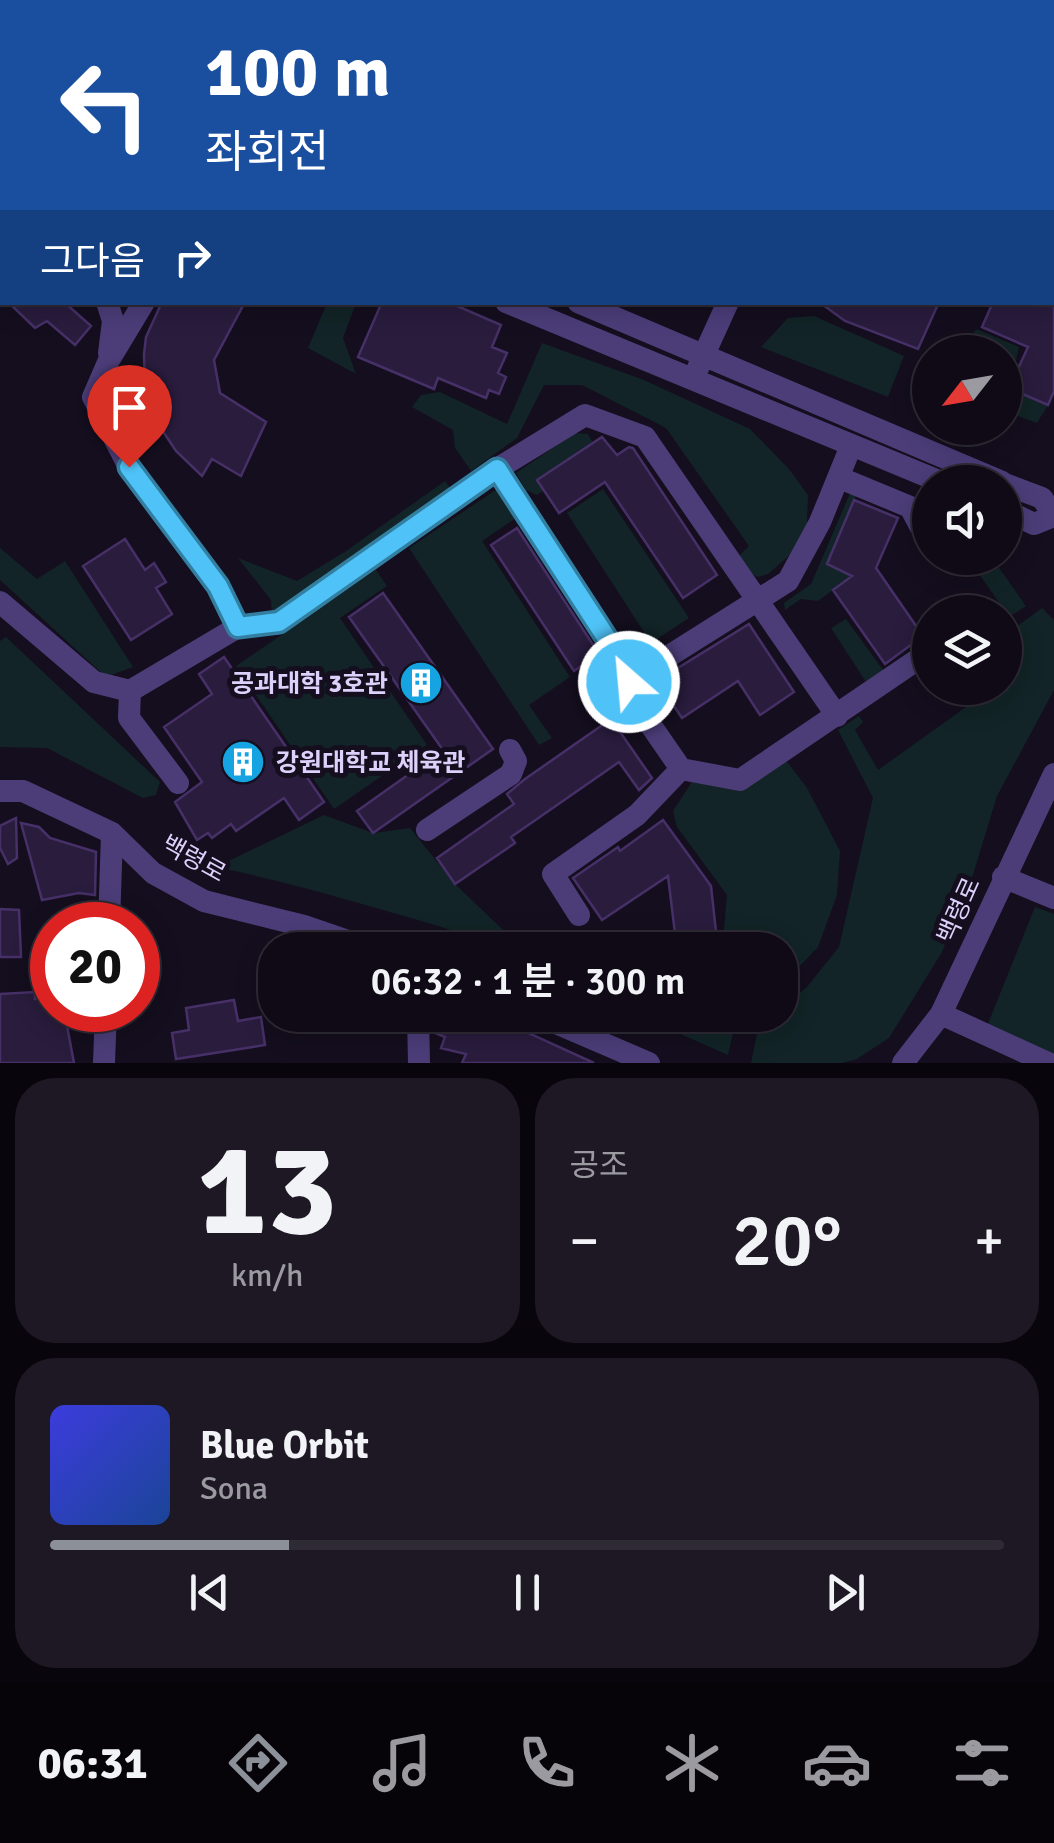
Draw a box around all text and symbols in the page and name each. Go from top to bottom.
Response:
text: 100 m [205,29,390,115]
icon: left [40,40,170,170]
text: 좌회전 [205,125,329,180]
icon: right [165,230,220,285]
text: 그다음 [40,238,145,285]
north arrow [912,335,1022,445]
map controls [912,335,1022,705]
pin [87,365,172,468]
icon: arrive [102,380,157,435]
button: sound [912,465,1022,575]
button: layers [912,595,1022,705]
position arrow [577,630,681,734]
building icon: 공과대학 3호관 [398,660,444,706]
place label: 공과대학 3호관 [231,668,388,699]
building icon: 강원대학교 체육관 [220,739,266,785]
place label: 강원대학교 체육관 [276,747,466,778]
street label: 백령로 [156,828,231,889]
street label: 백령로 [930,872,987,948]
speed limit sign: 20 [30,902,160,1032]
text: 06:32 · 1 분 · 300 m [371,958,685,1005]
text: 13 [197,1111,337,1271]
text: 공조 [570,1146,628,1185]
text: 20° [732,1194,842,1287]
text: − [570,1207,599,1275]
text: + [974,1207,1004,1275]
text: km/h [231,1256,303,1295]
text: Blue Orbit [200,1422,369,1469]
text: Sona [200,1469,268,1508]
icon: previous [182,1565,237,1620]
icon: pause [500,1565,555,1620]
icon: next [818,1565,873,1620]
icon: directions [223,1728,293,1798]
icon: music [367,1728,437,1798]
icon: phone [512,1728,582,1798]
icon: climate [657,1728,727,1798]
icon: car [802,1728,872,1798]
icon: filters [947,1728,1017,1798]
text: 06:31 [37,1736,148,1791]

